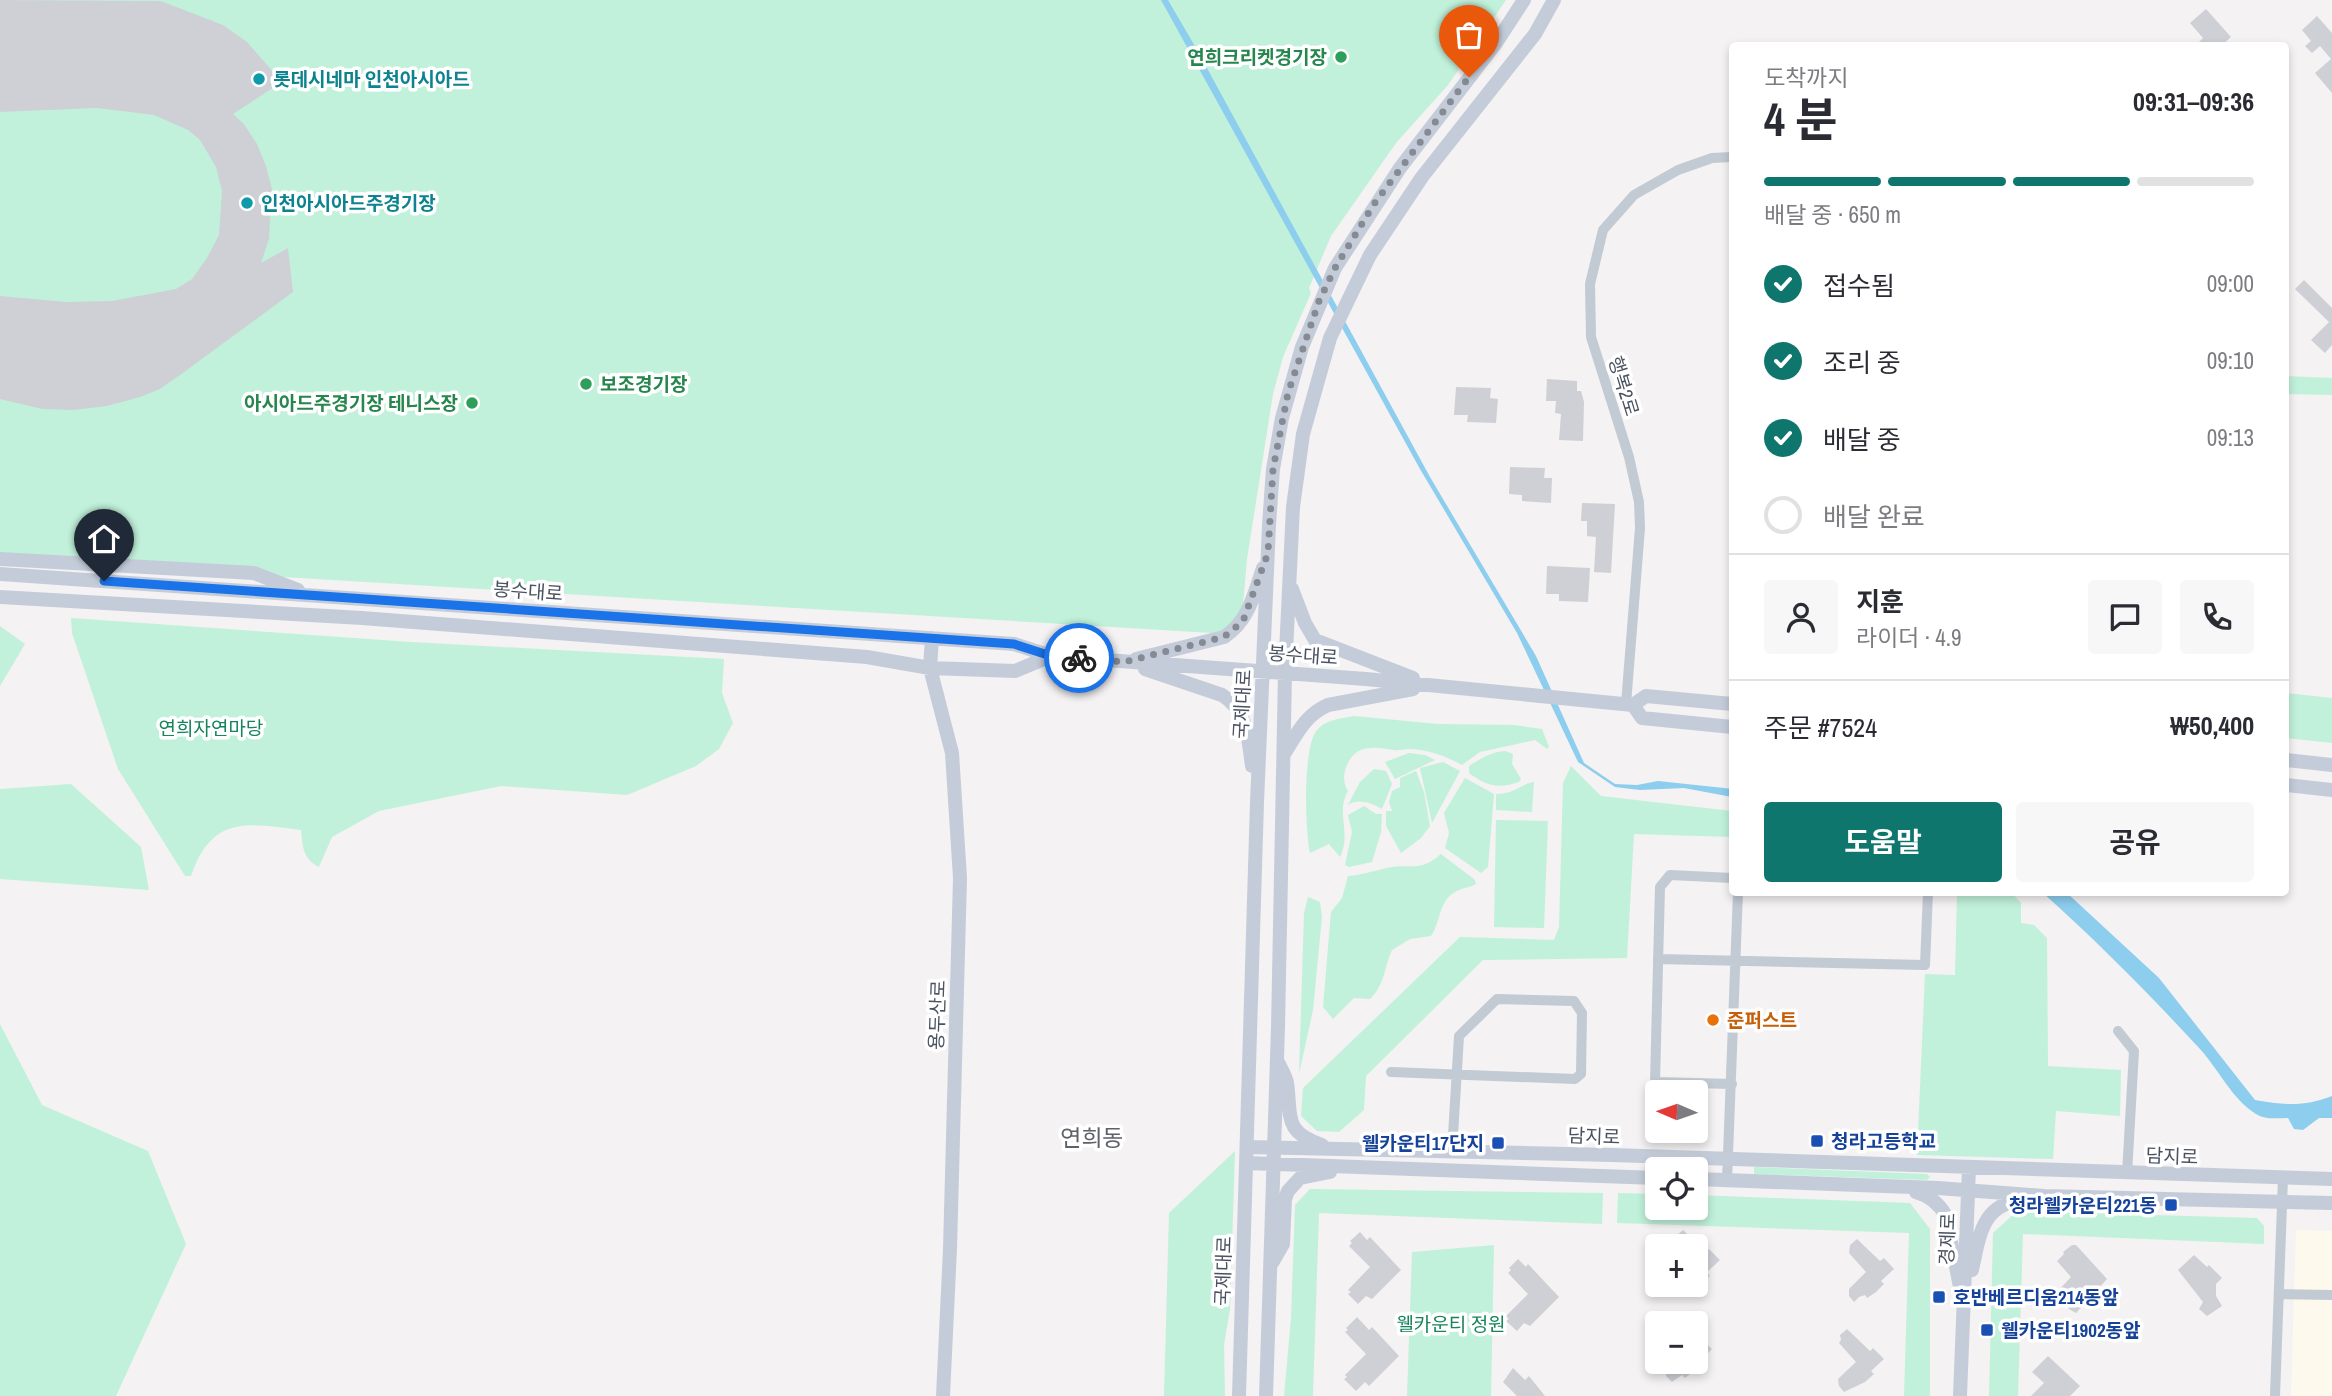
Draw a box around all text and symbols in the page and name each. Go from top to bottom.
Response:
pin [1439,5,1499,77]
icon: bag [1450,16,1488,54]
place label: 연희크리켓경기장 [1187,44,1327,70]
marker: 연희크리켓경기장 [1333,49,1349,65]
text: 도착까지 [1764,62,1849,93]
place label: 롯데시네마 인천아시아드 [273,66,470,92]
marker: 롯데시네마 인천아시아드 [251,71,267,87]
text: 09:31–09:36 [2133,84,2254,119]
text: 4 분 [1764,88,1838,150]
place label: 인천아시아드주경기장 [261,190,436,216]
marker: 인천아시아드주경기장 [239,195,255,211]
text: 배달 중 · 650 m [1764,199,1901,230]
icon: check [1764,265,1802,303]
text: 접수됨 [1823,268,1895,303]
text: 09:00 [2207,268,2254,299]
icon: check [1764,342,1802,380]
text: 조리 중 [1823,345,1901,380]
text: 09:10 [2207,345,2254,376]
street label: 행복2로 [1603,353,1645,419]
place label: 보조경기장 [600,371,687,397]
marker: 보조경기장 [578,376,594,392]
place label: 아시아드주경기장 테니스장 [244,390,458,416]
marker: 아시아드주경기장 테니스장 [464,395,480,411]
icon: check [1764,419,1802,457]
text: 배달 중 [1823,422,1901,457]
text: 09:13 [2207,422,2254,453]
text: 배달 완료 [1823,499,1925,534]
pin [74,509,134,581]
icon: home [85,520,123,558]
street label: 봉수대로 [492,576,564,606]
button: person [1764,580,1838,654]
button: chat [2088,580,2162,654]
button: phone [2180,580,2254,654]
text: 지훈 [1856,584,1904,619]
text: 라이더 · 4.9 [1856,622,1961,653]
courier [1044,623,1114,693]
icon: bike [1060,639,1098,677]
street label: 봉수대로 [1267,640,1339,670]
street label: 국제대로 [1227,668,1257,740]
text: ₩50,400 [2170,708,2254,743]
text: 주문 #7524 [1764,710,1877,745]
park label: 연희자연마당 [159,715,263,741]
button: 도움말 [1764,802,2002,882]
button: 공유 [2016,802,2254,882]
street label: 용두산로 [923,980,951,1050]
place label: 준퍼스트 [1727,1007,1797,1033]
marker: 준퍼스트 [1705,1012,1721,1028]
north arrow [1645,1080,1708,1143]
map controls [1645,1080,1708,1374]
district label: 연희동 [1060,1122,1124,1153]
street label: 담지로 [1567,1122,1621,1150]
place label: 청라고등학교 [1831,1128,1936,1154]
place label: 웰카운티17단지 [1362,1130,1484,1156]
marker: 청라고등학교 [1809,1133,1825,1149]
marker: 웰카운티17단지 [1490,1135,1506,1151]
street label: 담지로 [2145,1142,2199,1170]
button: locate [1645,1157,1708,1220]
place label: 청라웰카운티221동 [2009,1192,2157,1218]
marker: 청라웰카운티221동 [2163,1197,2179,1213]
street label: 경제로 [1933,1212,1961,1266]
button: + [1645,1234,1708,1297]
street label: 국제대로 [1209,1236,1237,1306]
place label: 호반베르디움214동앞 [1953,1284,2119,1310]
marker: 호반베르디움214동앞 [1931,1289,1947,1305]
park label: 웰카운티 정원 [1396,1311,1506,1337]
button: − [1645,1311,1708,1374]
place label: 웰카운티1902동앞 [2001,1317,2141,1343]
marker: 웰카운티1902동앞 [1979,1322,1995,1338]

